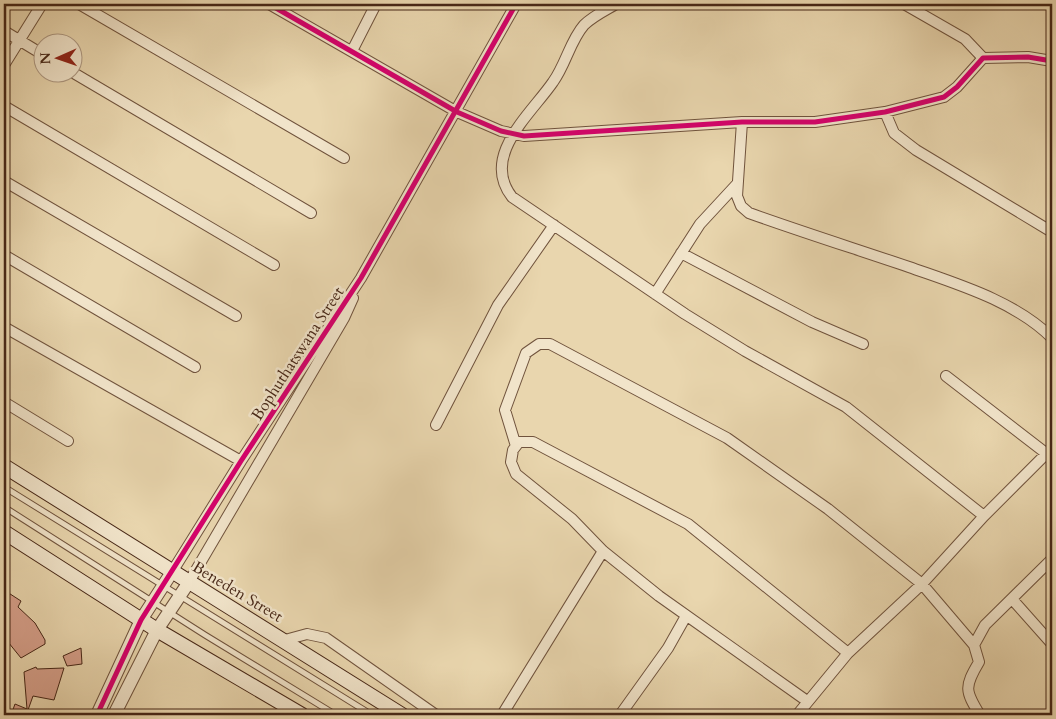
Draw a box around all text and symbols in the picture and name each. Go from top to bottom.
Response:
north arrow [32,32,82,82]
text: N [36,52,55,65]
street label: Bophuthatswana Street [246,282,349,425]
street label: Beneden Street [188,556,287,628]

